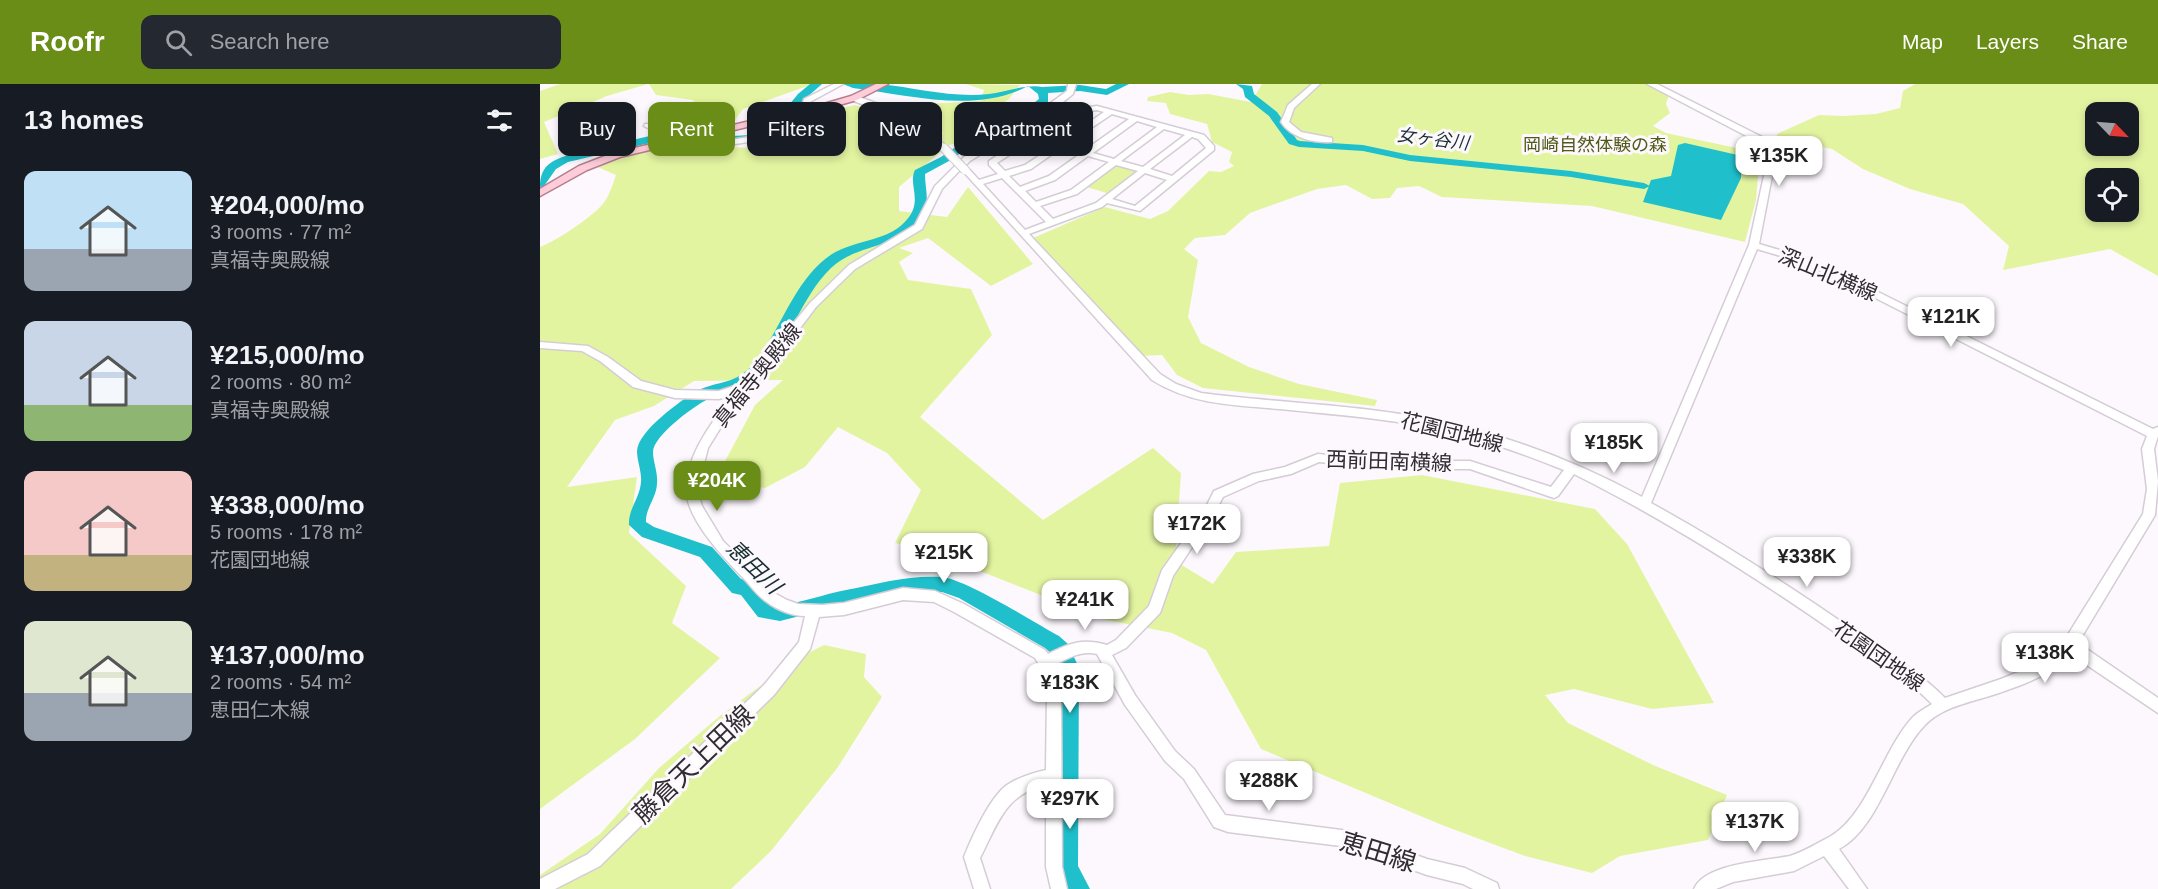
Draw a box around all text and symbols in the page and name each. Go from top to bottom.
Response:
search box [141,15,561,69]
text: Roofr [30,26,105,57]
icon: search [162,26,195,59]
text: Search here [210,29,330,54]
text: Map [1902,30,1943,53]
text: Layers [1976,30,2039,53]
text: Share [2072,30,2128,53]
chip: Buy [558,102,636,156]
chip: Rent [648,102,735,156]
chip: Filters [747,102,846,156]
chip: New [858,102,942,156]
chip: Apartment [954,102,1093,156]
north arrow [2085,102,2139,156]
map controls [2085,102,2139,222]
icon: filters [483,104,516,137]
text: 13 homes [24,105,144,135]
water label: 女ヶ谷川 [1396,125,1472,154]
park label: 岡崎自然体験の森 [1523,135,1667,155]
pin: ¥135K [1737,136,1821,187]
text: ¥135K [1750,144,1808,166]
button: locate [2085,168,2139,222]
text: ¥204,000/mo [210,190,365,220]
icon: home [72,195,144,267]
text: 3 rooms · 77 m² [210,221,351,243]
street label: 深山北横線 [1775,243,1881,305]
text: 真福寺奥殿線 [210,249,330,271]
pin: ¥121K [1909,297,1993,348]
text: ¥121K [1922,305,1980,327]
street label: 真福寺奥殿線 [708,319,806,431]
text: ¥215,000/mo [210,340,365,370]
icon: home [72,345,144,417]
text: 2 rooms · 80 m² [210,371,351,393]
text: 真福寺奥殿線 [210,399,330,421]
street label: 花園団地線 [1398,408,1506,456]
pin: ¥185K [1572,423,1656,474]
text: ¥185K [1585,431,1643,453]
street label: 西前田南横線 [1326,447,1452,475]
pin: ¥204K [675,461,759,512]
text: ¥204K [688,469,746,491]
text: ¥338,000/mo [210,490,365,520]
icon: home [72,495,144,567]
pin: ¥172K [1155,504,1239,555]
text: ¥172K [1168,512,1226,534]
text: 5 rooms · 178 m² [210,521,362,543]
pin: ¥215K [902,533,986,584]
water label: 恵田川 [722,535,788,600]
pin: ¥338K [1765,537,1849,588]
text: ¥215K [915,541,973,563]
text: ¥338K [1778,545,1836,567]
text: 花園団地線 [210,549,310,571]
pin: ¥241K [1043,580,1127,631]
text: ¥241K [1056,588,1114,610]
street label: 花園団地線 [1829,616,1929,696]
pin: ¥138K [2003,633,2087,684]
text: ¥137,000/mo [210,640,365,670]
text: ¥138K [2016,641,2074,663]
icon: home [72,645,144,717]
pin: ¥183K [1028,663,1112,714]
text: 2 rooms · 54 m² [210,671,351,693]
text: ¥183K [1041,671,1099,693]
text: 恵田仁木線 [210,699,310,721]
street label: 藤倉天上田線 [626,699,760,829]
pin: ¥288K [1227,761,1311,812]
text: ¥288K [1240,769,1298,791]
pin: ¥297K [1028,779,1112,830]
text: ¥297K [1041,787,1099,809]
pin: ¥137K [1713,802,1797,853]
text: ¥137K [1726,810,1784,832]
street label: 恵田線 [1336,826,1420,878]

